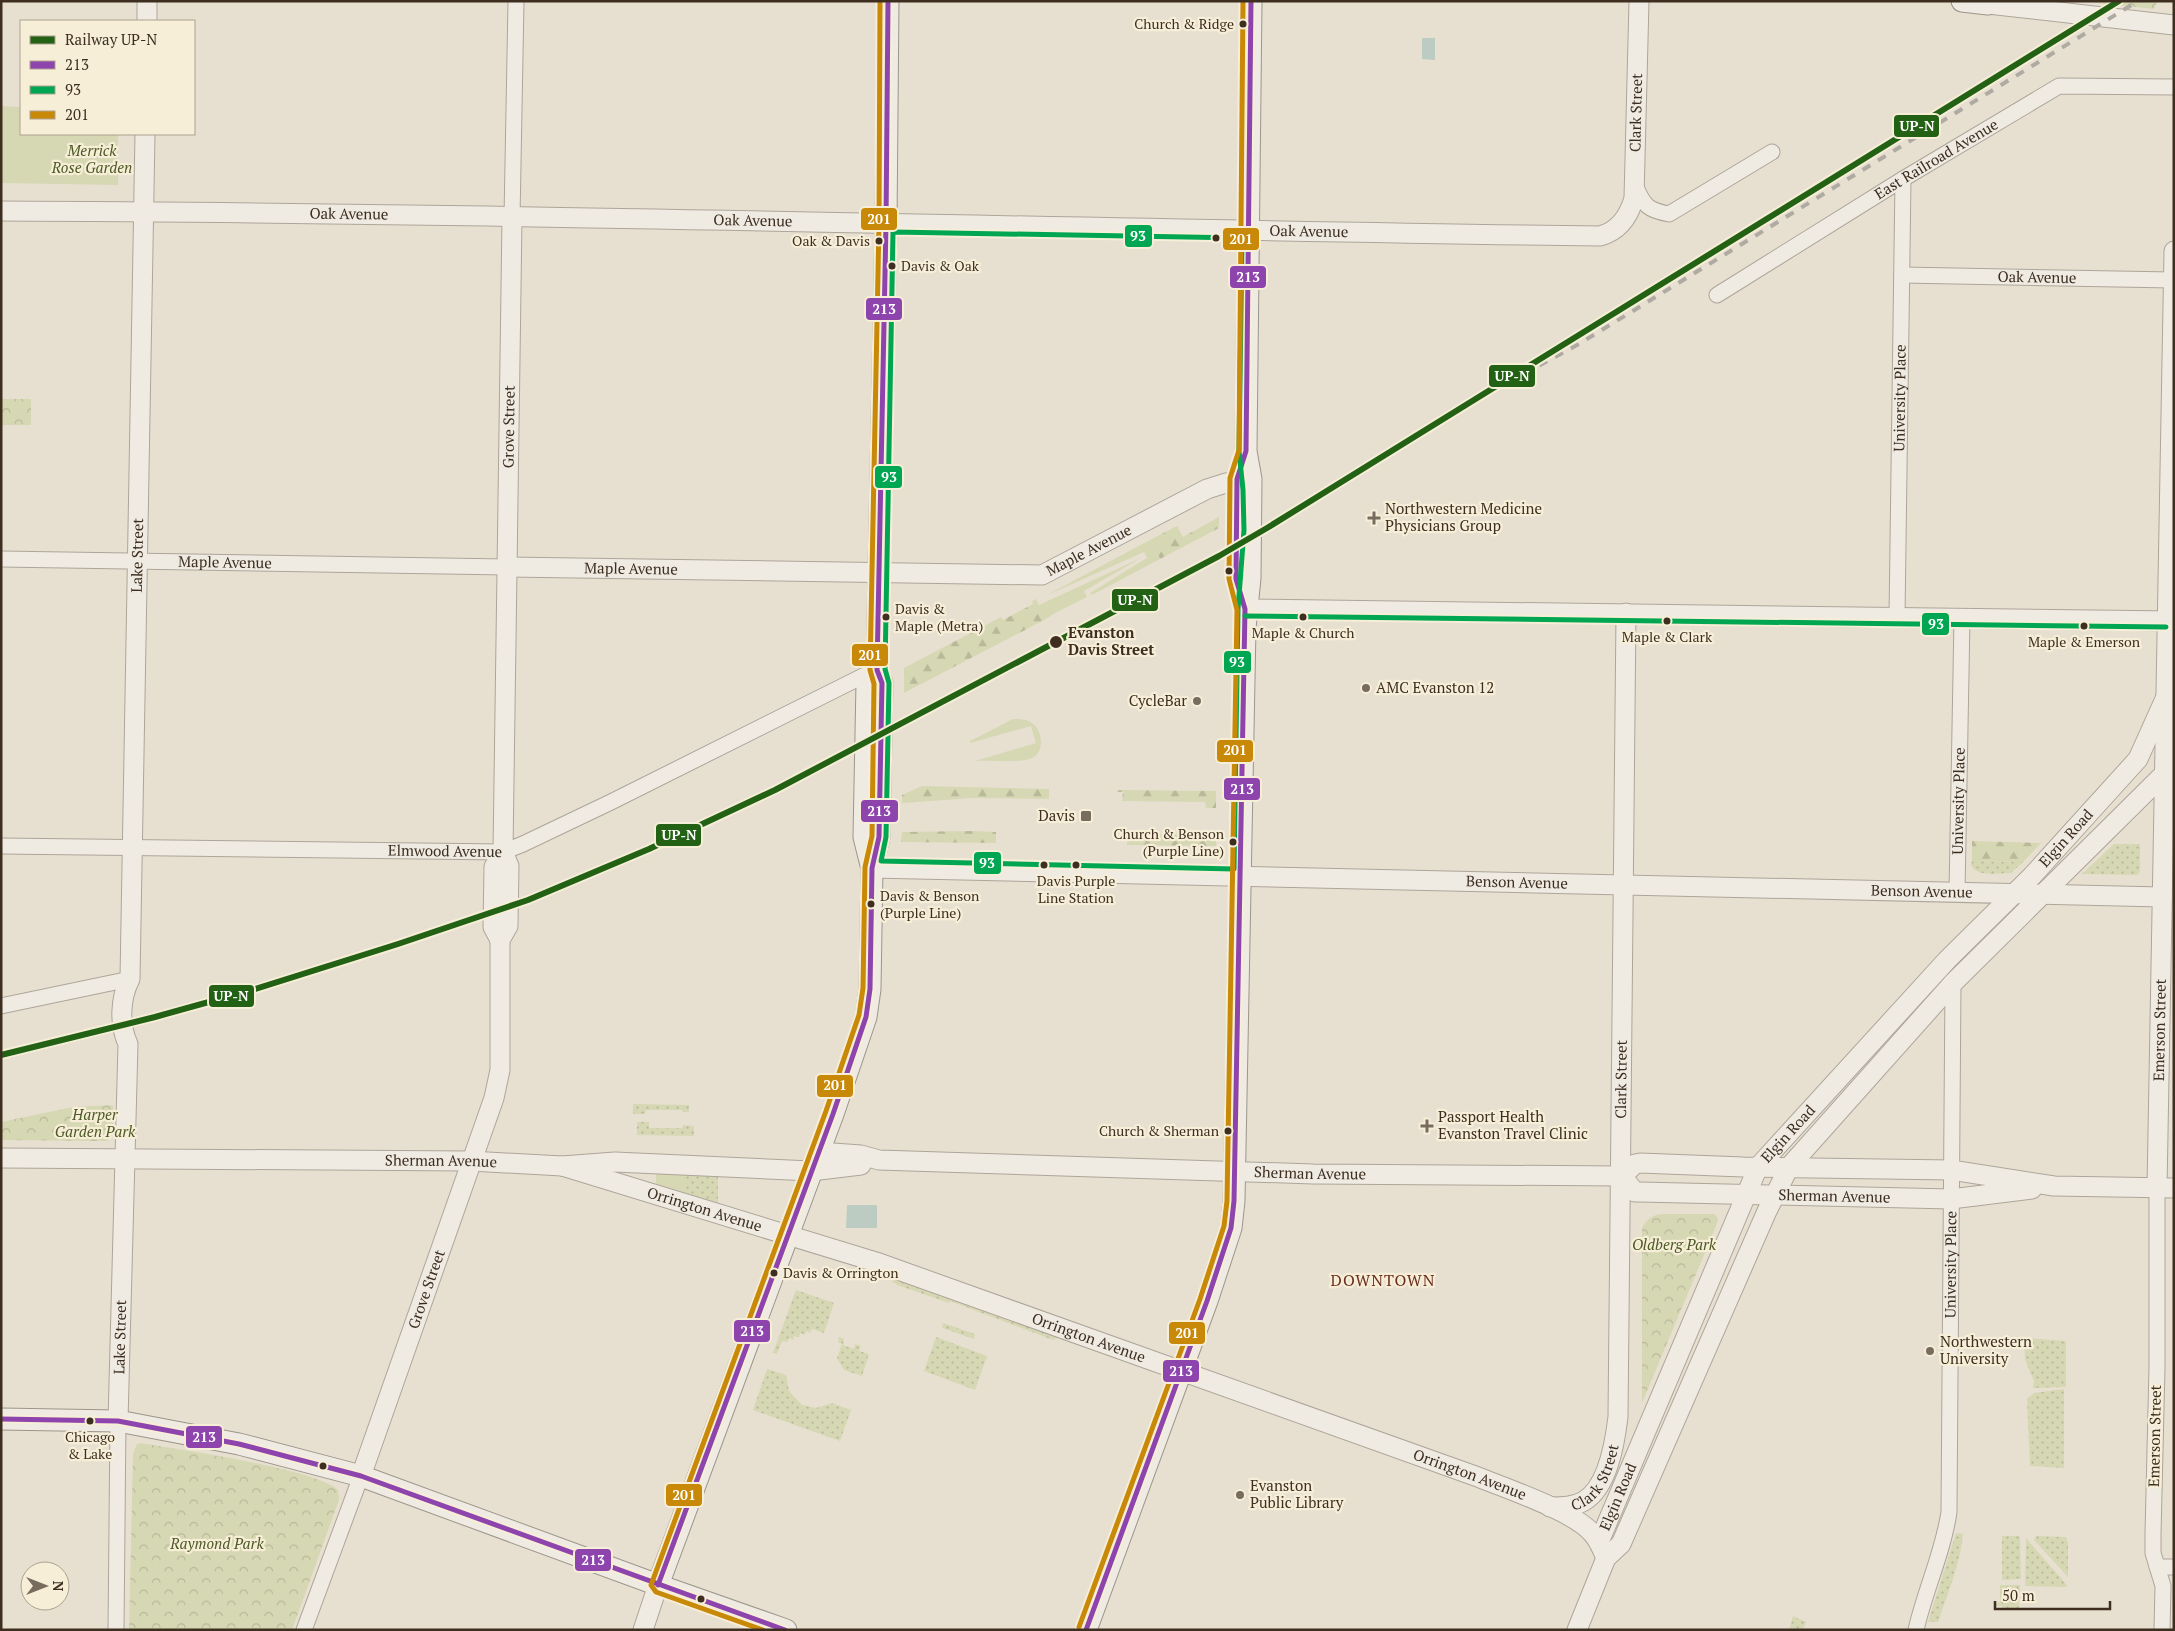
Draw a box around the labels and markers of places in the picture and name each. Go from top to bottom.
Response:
place label: Church & Ridge [1134,14,1234,33]
marker: Church & Ridge [1238,19,1248,29]
place label: Oak & Davis [792,231,870,250]
unlabelled marker [1211,233,1221,243]
marker: Oak & Davis [874,236,884,246]
place label: Davis & Oak [901,256,980,275]
marker: Davis & Oak [887,261,897,271]
place label: Northwestern Medicine Physicians Group [1385,498,1542,535]
marker: Northwestern Medicine Physicians Group [1367,511,1381,525]
unlabelled marker [1224,566,1234,576]
place label: Davis & Maple (Metra) [895,599,983,635]
marker: Davis & Maple (Metra) [881,612,891,622]
marker: Maple & Church [1298,612,1308,622]
marker: Maple & Clark [1662,616,1672,626]
marker: Maple & Emerson [2079,621,2089,631]
place label: Evanston Davis Street [1068,622,1154,659]
place label: Maple & Church [1252,623,1354,642]
place label: Maple & Clark [1622,627,1713,646]
place label: Maple & Emerson [2028,632,2141,651]
marker: Evanston Davis Street [1048,634,1064,650]
place label: AMC Evanston 12 [1376,677,1494,697]
marker: AMC Evanston 12 [1360,682,1372,694]
place label: CycleBar [1129,690,1187,710]
marker: CycleBar [1191,695,1203,707]
place label: Davis [1038,805,1075,825]
marker: Davis [1079,809,1093,823]
place label: Church & Benson (Purple Line) [1114,824,1225,860]
marker: Church & Benson (Purple Line) [1228,837,1238,847]
unlabelled marker [1039,860,1049,870]
marker: Davis Purple Line Station [1071,860,1081,870]
place label: Davis Purple Line Station [1037,871,1115,907]
place label: Davis & Benson (Purple Line) [880,886,980,922]
marker: Davis & Benson (Purple Line) [866,899,876,909]
place label: Passport Health Evanston Travel Clinic [1438,1106,1588,1143]
marker: Passport Health Evanston Travel Clinic [1420,1119,1434,1133]
place label: Church & Sherman [1099,1121,1220,1140]
marker: Church & Sherman [1223,1126,1233,1136]
place label: Davis & Orrington [783,1263,899,1282]
marker: Davis & Orrington [769,1268,779,1278]
place label: Northwestern University [1940,1331,2032,1368]
marker: Northwestern University [1924,1345,1936,1357]
marker: Chicago & Lake [85,1416,95,1426]
place label: Chicago & Lake [65,1427,115,1463]
unlabelled marker [318,1461,328,1471]
place label: Evanston Public Library [1250,1475,1344,1512]
marker: Evanston Public Library [1234,1489,1246,1501]
unlabelled marker [696,1594,706,1604]

